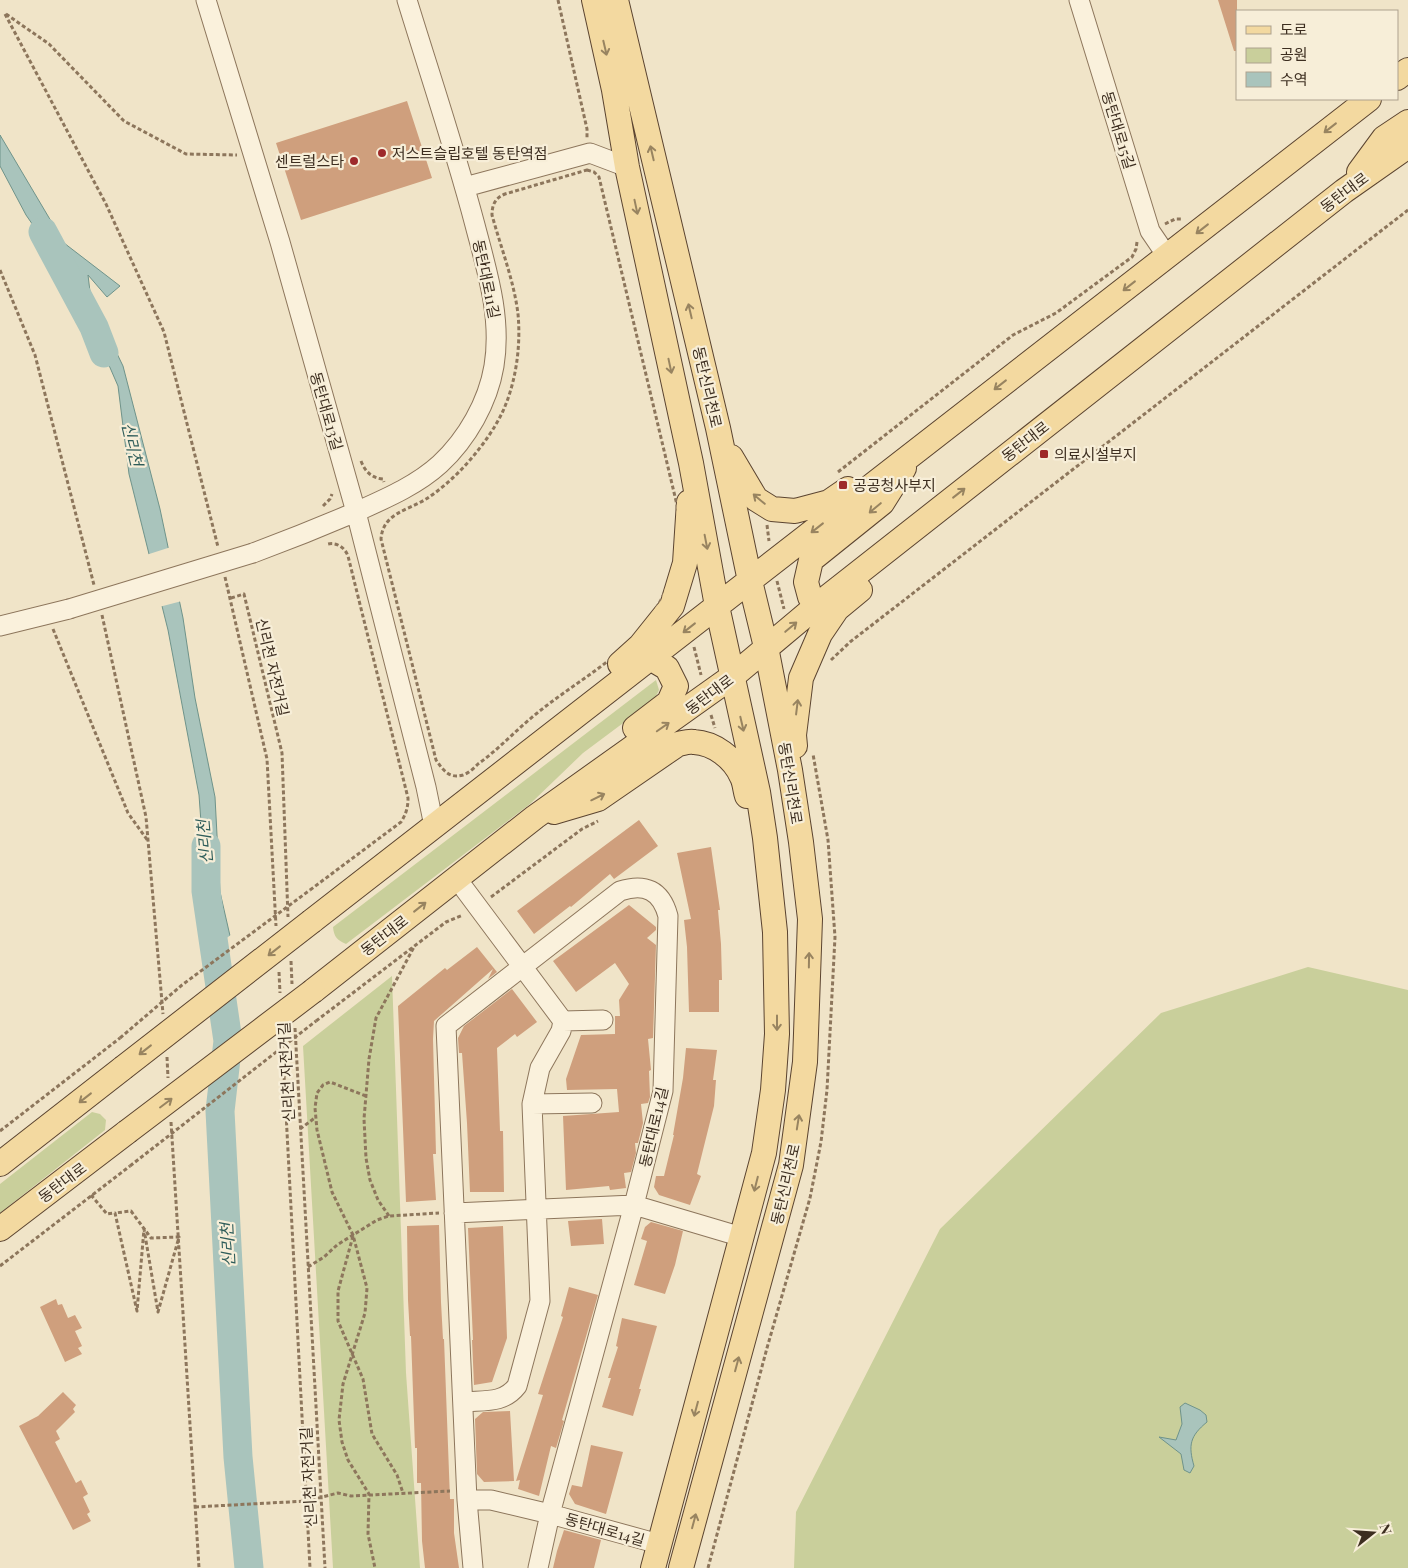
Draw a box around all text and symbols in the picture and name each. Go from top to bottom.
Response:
legend [1236,10,1398,100]
text: 도로 [1280,19,1308,39]
one-way arrow [601,39,610,55]
text: 공원 [1280,44,1308,64]
text: 수역 [1280,69,1308,89]
street label: 동탄대로15길 [1098,89,1140,171]
one-way arrow [1324,123,1337,134]
place label: 저스트슬립호텔 동탄역점 [392,143,548,163]
one-way arrow [647,145,656,161]
marker: 저스트슬립호텔 동탄역점 [376,147,388,159]
place label: 센트럴스타 [275,151,344,171]
marker: 센트럴스타 [348,155,360,167]
street label: 동탄대로 [1316,167,1372,217]
one-way arrow [632,199,641,215]
one-way arrow [1196,223,1209,234]
street label: 동탄대로11길 [469,238,505,320]
one-way arrow [1123,280,1136,291]
one-way arrow [685,303,694,319]
street label: 동탄신리천로 [689,344,727,430]
one-way arrow [666,357,675,373]
street label: 동탄대로13길 [306,369,348,453]
one-way arrow [994,380,1007,391]
street label: 동탄대로 [997,416,1053,466]
water label: 신리천 [118,420,149,470]
place label: 의료시설부지 [1054,444,1137,464]
marker: 의료시설부지 [1038,448,1050,460]
place label: 공공청사부지 [853,475,936,495]
marker: 공공청사부지 [837,479,849,491]
one-way arrow [952,487,965,498]
one-way arrow [753,494,766,505]
one-way arrow [869,502,882,514]
one-way arrow [811,523,824,534]
one-way arrow [702,534,712,550]
street label: 신리천 자전거길 [252,616,294,718]
one-way arrow [682,622,695,633]
one-way arrow [784,622,797,633]
street label: 동탄대로 [681,669,737,719]
one-way arrow [792,699,802,715]
one-way arrow [738,715,747,731]
one-way arrow [656,722,670,732]
street label: 동탄신리천로 [775,741,807,825]
one-way arrow [591,792,606,802]
water label: 신리천 [191,817,216,865]
one-way arrow [413,902,427,912]
street label: 동탄대로 [356,910,412,960]
one-way arrow [268,945,281,956]
one-way arrow [804,952,813,968]
one-way arrow [772,1014,782,1031]
street label: 신리천 자전거길 [273,1021,299,1123]
one-way arrow [139,1045,152,1056]
street label: 동탄대로14길 [634,1085,672,1169]
one-way arrow [79,1092,92,1103]
one-way arrow [159,1098,173,1108]
one-way arrow [793,1114,803,1130]
street label: 동탄신리천로 [766,1141,804,1227]
street label: 동탄대로 [34,1157,90,1207]
one-way arrow [751,1175,760,1191]
water label: 신리천 [215,1220,239,1268]
one-way arrow [733,1357,743,1373]
one-way arrow [691,1400,700,1416]
street label: 신리천 자전거길 [295,1426,321,1528]
street label: 동탄대로14길 [563,1508,647,1550]
north arrow [1348,1508,1398,1558]
one-way arrow [690,1513,700,1529]
text: N [1375,1521,1396,1537]

